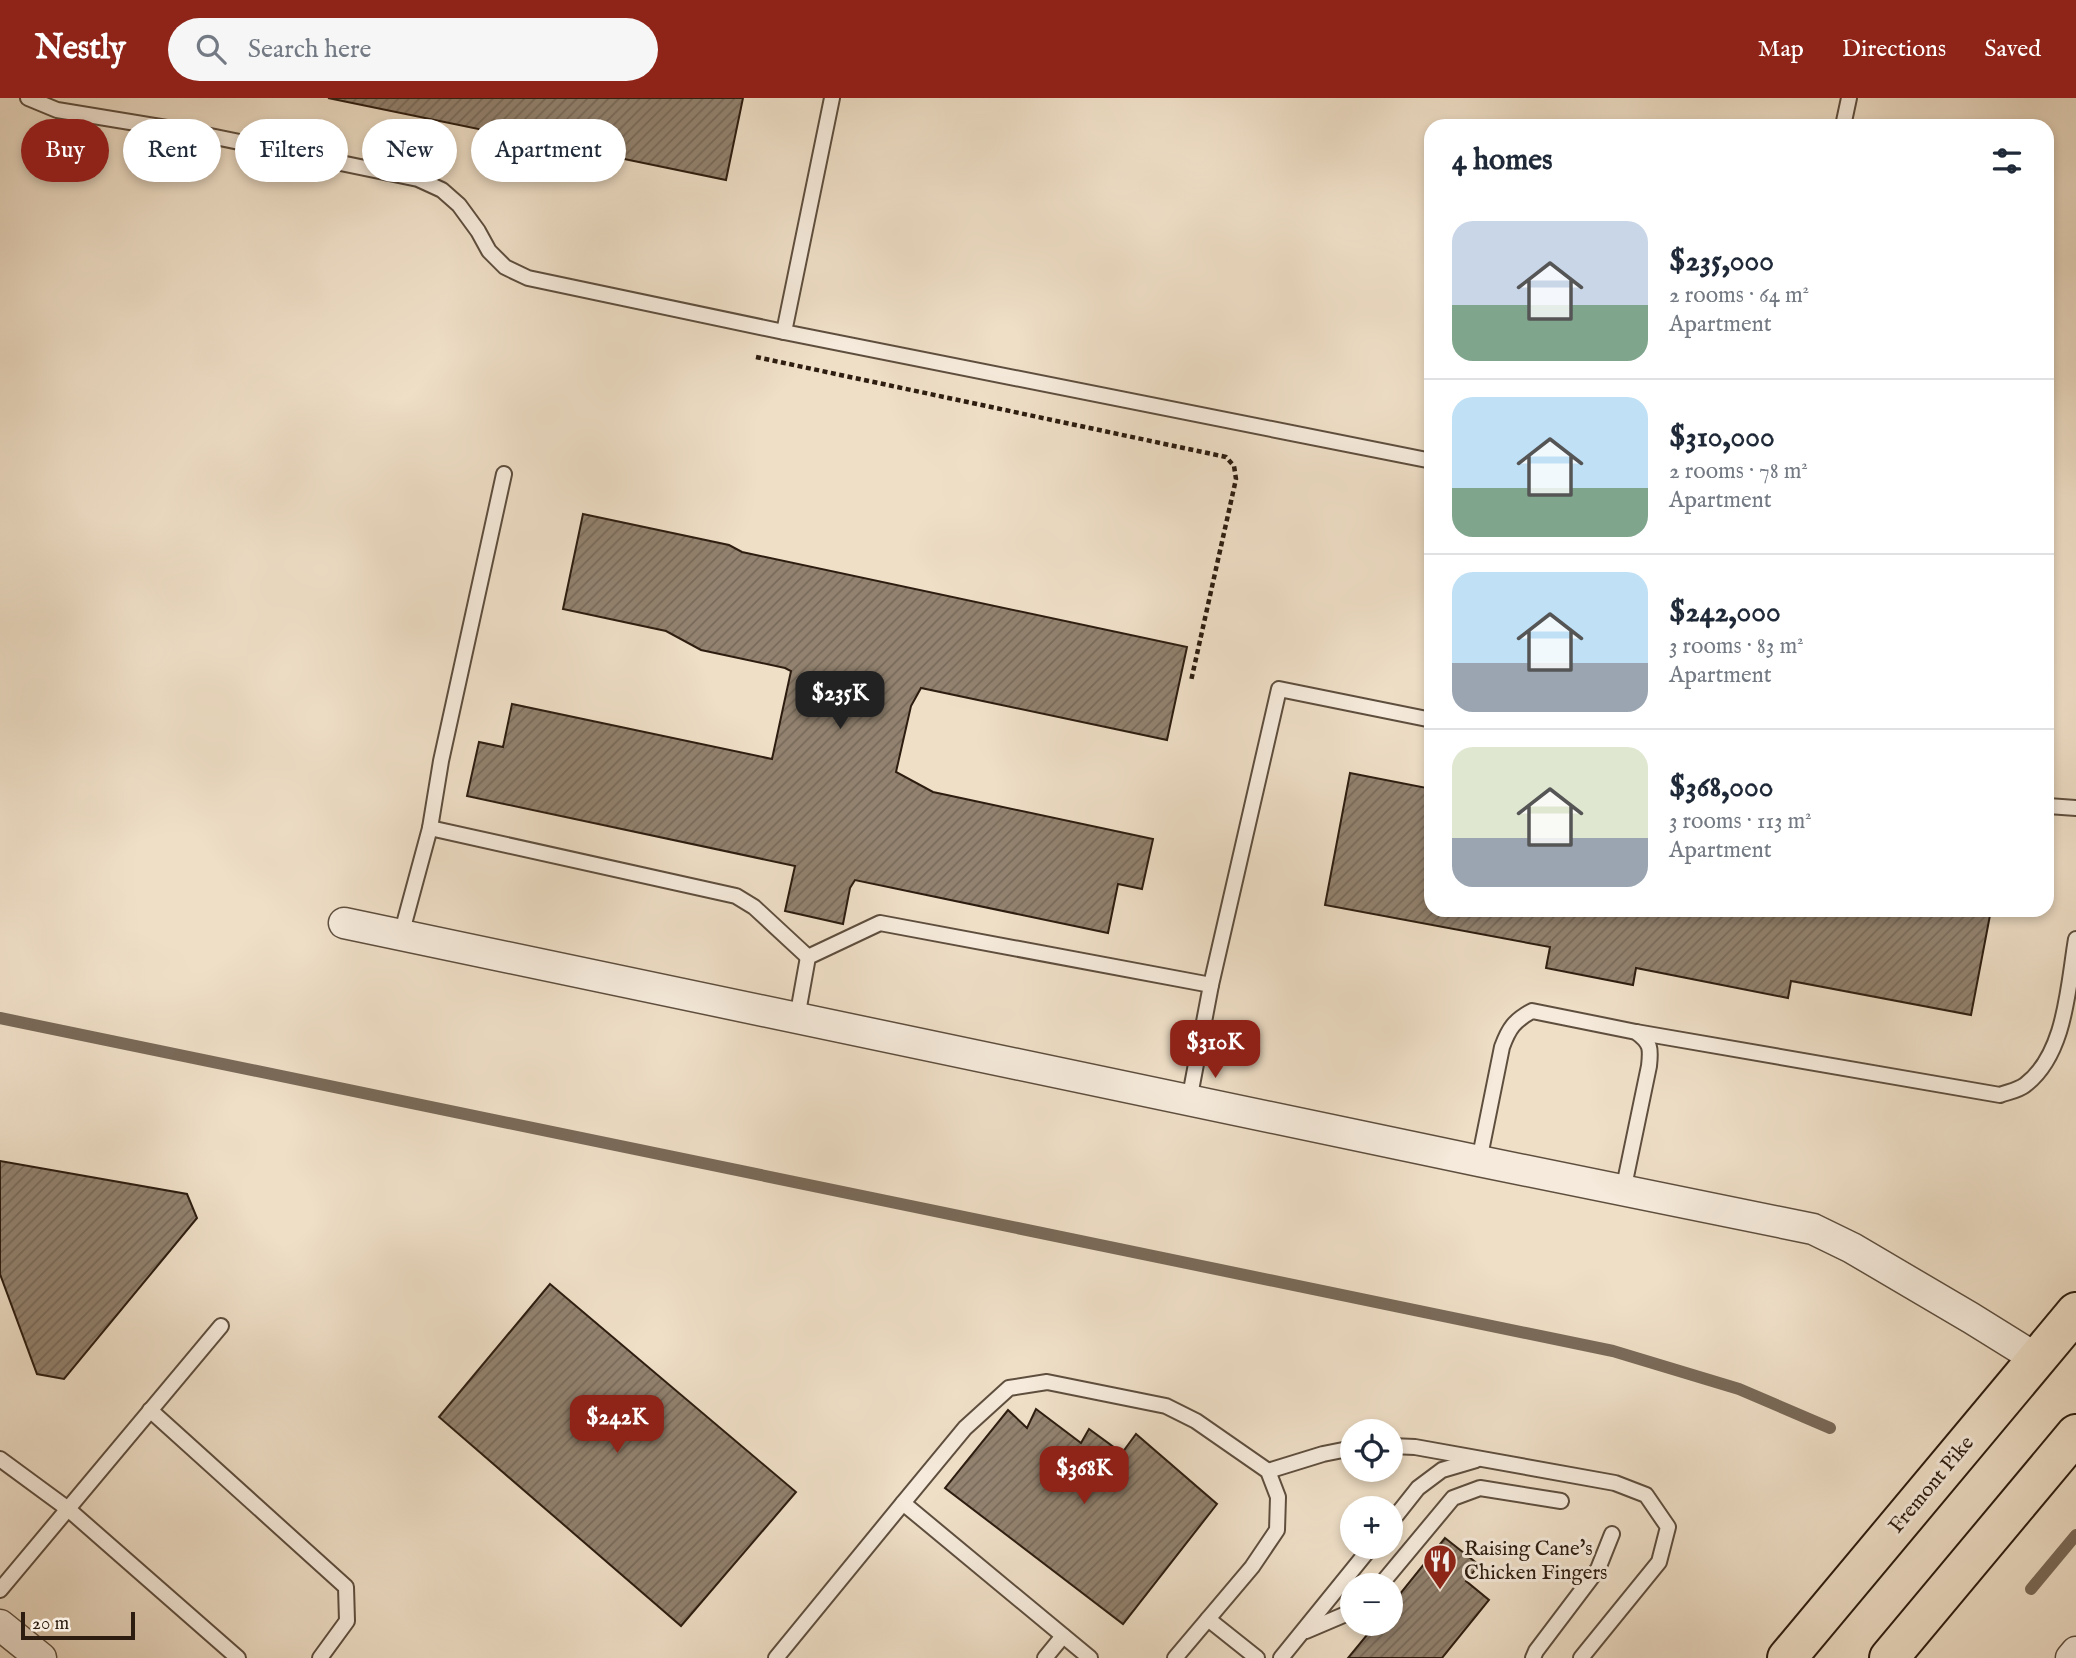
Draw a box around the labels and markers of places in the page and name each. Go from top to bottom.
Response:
pin: $235K [791,672,889,731]
pin: $310K [1166,1020,1264,1080]
pin: $242K [568,1396,666,1455]
pin: $368K [1035,1446,1133,1506]
place label: Raising Cane's Chicken Fingers [1464,1536,1608,1587]
restaurant icon: Raising Cane's Chicken Fingers [1421,1542,1459,1591]

